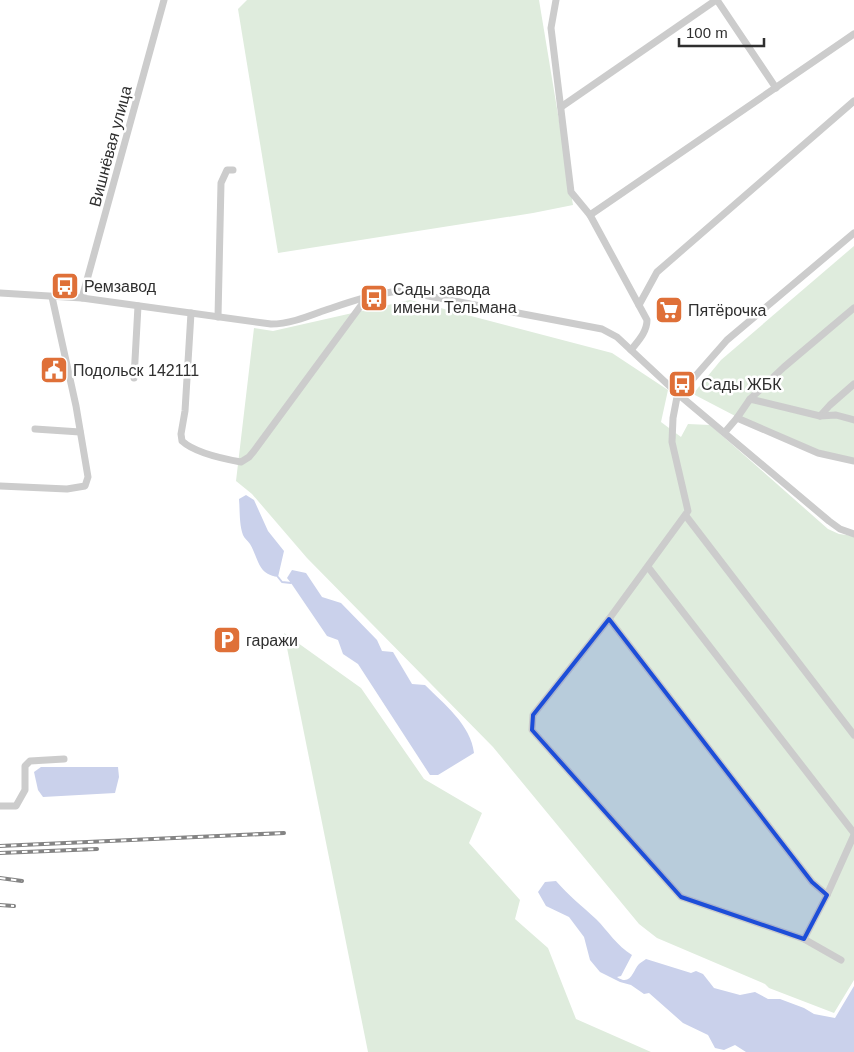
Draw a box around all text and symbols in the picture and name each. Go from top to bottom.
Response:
scale bar [679,15,764,47]
text: 100 m [686,24,728,41]
street label: Вишнёвая улица [86,84,135,208]
bus stop icon: Ремзавод [50,271,80,301]
place label: Ремзавод [84,278,157,295]
place label: Сады завода имени Тельмана [393,281,517,316]
bus stop icon: Сады завода имени Тельмана [359,283,389,313]
supermarket icon: Пятёрочка [654,295,684,325]
place label: Пятёрочка [688,302,767,319]
public building icon: Подольск 142111 [39,355,69,385]
place label: Подольск 142111 [73,362,199,379]
bus stop icon: Сады ЖБК [667,369,697,399]
place label: Сады ЖБК [701,376,782,393]
parking icon: гаражи [212,625,242,655]
place label: гаражи [246,632,298,649]

